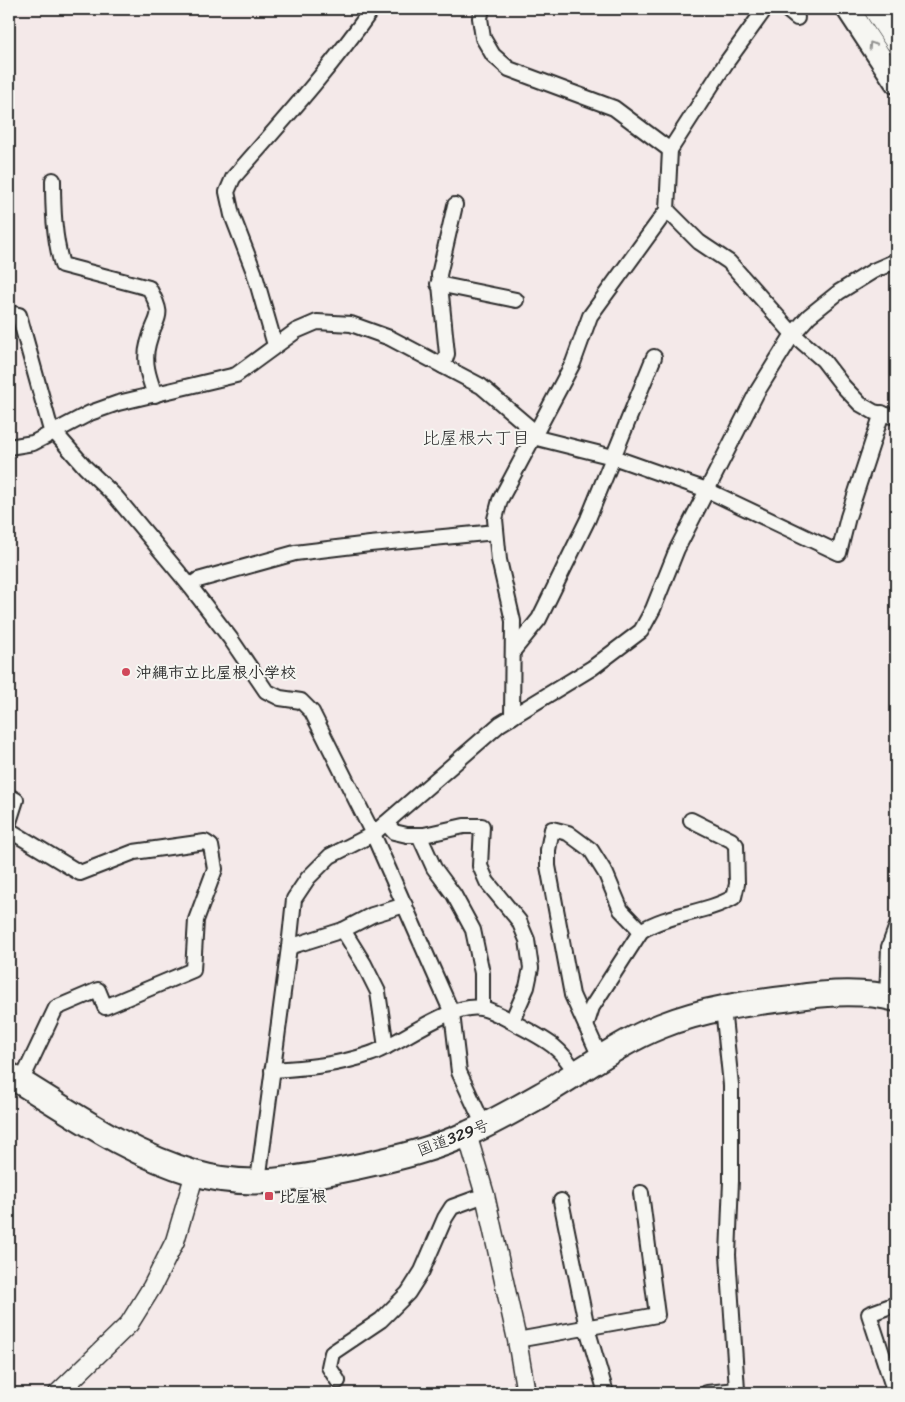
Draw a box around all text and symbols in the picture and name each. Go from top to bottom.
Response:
one-way arrow [869,41,878,51]
district label: 比屋根六丁目 [422,422,530,454]
place label: 沖縄市立比屋根小学校 [136,658,296,687]
marker: 沖縄市立比屋根小学校 [120,666,132,678]
street label: 国道329号 [413,1110,494,1165]
place label: 比屋根 [279,1182,327,1211]
marker: 比屋根 [263,1190,275,1202]

